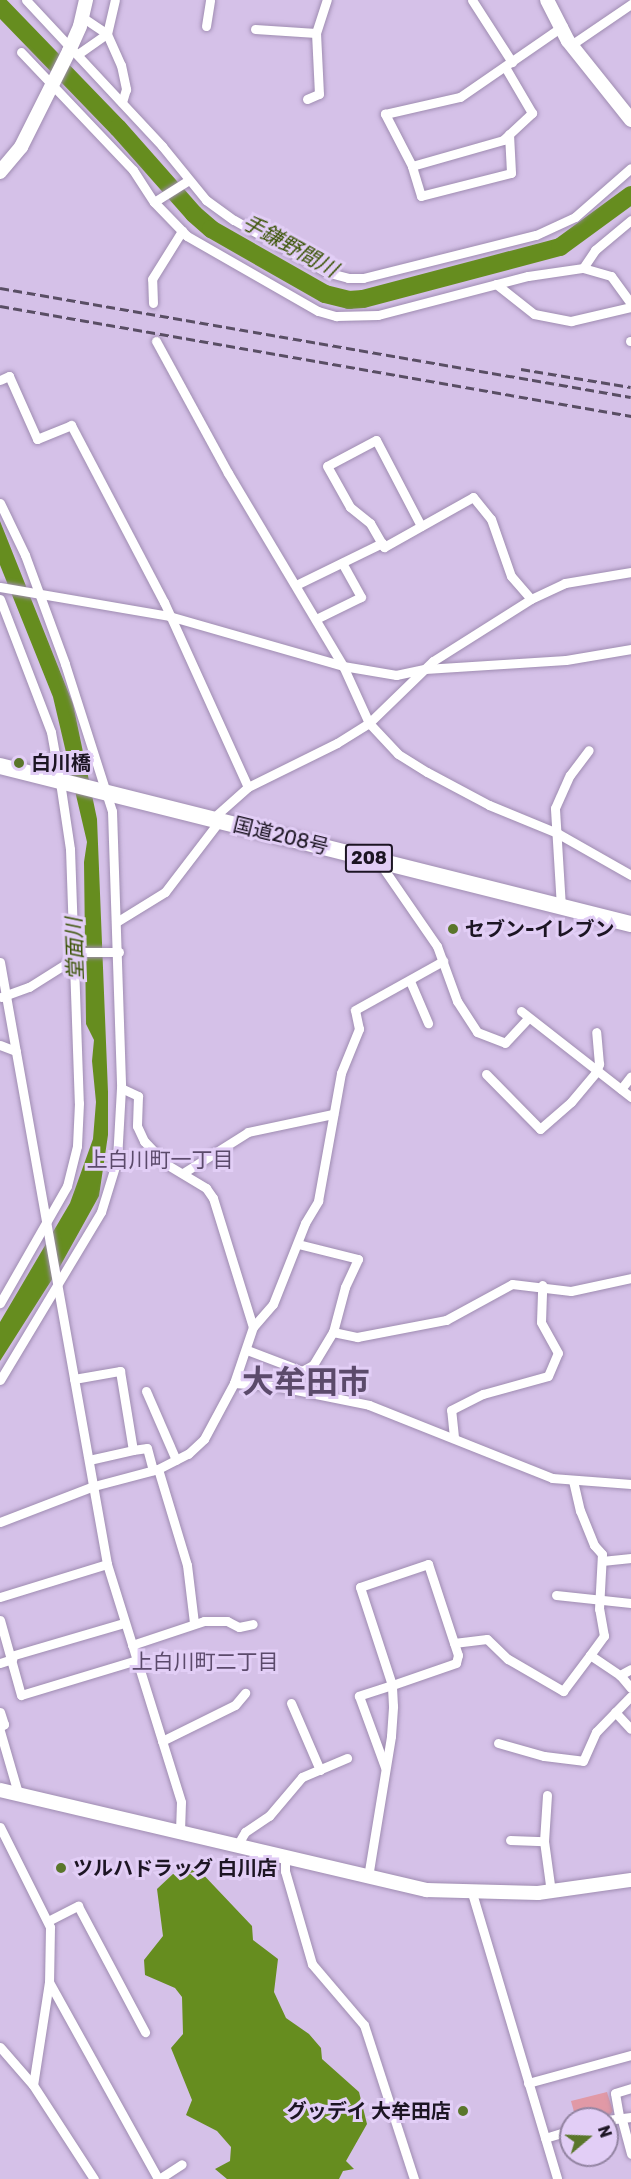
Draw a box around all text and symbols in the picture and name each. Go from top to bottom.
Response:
water label: 手鎌野間川 [238,210,342,282]
place label: 白川橋 [31,751,91,775]
marker: 白川橋 [12,756,26,770]
street label: 国道208号 [231,813,331,859]
road number: 208 [344,843,394,873]
water label: 堂面川 [61,917,89,981]
place label: セブン-イレブン [465,917,615,941]
marker: セブン-イレブン [446,922,460,936]
district label: 上白川町一丁目 [87,1147,233,1173]
district label: 大牟田市 [242,1363,370,1401]
district label: 上白川町二丁目 [132,1649,278,1675]
place label: ツルハドラッグ 白川店 [73,1856,277,1880]
marker: ツルハドラッグ 白川店 [54,1861,68,1875]
place label: グッデイ 大牟田店 [287,2099,451,2123]
marker: グッデイ 大牟田店 [456,2104,470,2118]
north arrow [559,2107,619,2167]
text: N [594,2123,615,2140]

